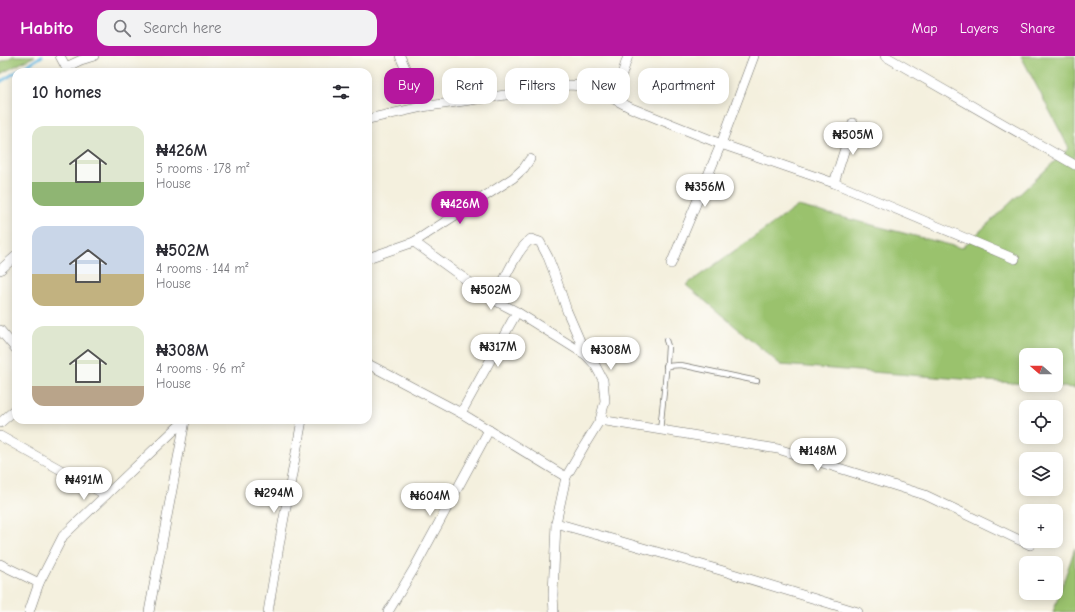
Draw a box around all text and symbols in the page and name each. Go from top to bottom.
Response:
search box [97,10,377,46]
text: Habito [20,17,73,39]
icon: search [111,17,133,39]
text: Search here [143,19,221,37]
text: Map [911,20,938,37]
text: Layers [960,20,998,37]
text: Share [1020,20,1055,37]
chip: Buy [384,68,434,104]
chip: Rent [442,68,497,104]
chip: Filters [505,68,569,104]
chip: New [577,68,630,104]
chip: Apartment [638,68,729,104]
icon: filters [330,81,352,103]
text: 10 homes [32,83,101,102]
pin: ₦505M [825,122,881,156]
text: ₦505M [832,127,874,142]
text: ₦426M [156,141,207,160]
icon: home [64,142,112,190]
text: 5 rooms · 178 m² [156,161,249,176]
pin: ₦356M [677,174,733,208]
text: House [156,176,191,191]
text: ₦356M [685,179,725,194]
pin: ₦426M [432,191,488,225]
text: ₦426M [440,196,480,211]
text: ₦502M [156,241,209,260]
icon: home [64,242,112,290]
text: 4 rooms · 144 m² [156,261,249,276]
text: House [156,276,191,291]
pin: ₦502M [463,277,519,311]
text: ₦502M [471,282,511,297]
pin: ₦317M [470,334,526,368]
pin: ₦308M [583,337,639,371]
text: ₦317M [479,339,517,354]
text: ₦308M [156,341,209,360]
icon: home [64,342,112,390]
text: ₦308M [591,342,631,357]
north arrow [1019,348,1063,392]
map controls [1019,348,1063,600]
text: 4 rooms · 96 m² [156,361,245,376]
text: House [156,376,191,391]
button: locate [1019,400,1063,444]
pin: ₦148M [790,438,846,472]
text: ₦148M [799,443,837,458]
button: layers [1019,452,1063,496]
pin: ₦491M [56,467,112,501]
text: ₦491M [65,472,103,487]
pin: ₦294M [246,480,302,514]
pin: ₦604M [402,483,458,517]
text: ₦294M [254,485,294,500]
text: ₦604M [410,488,450,503]
button: + [1019,504,1063,548]
button: − [1019,556,1063,600]

